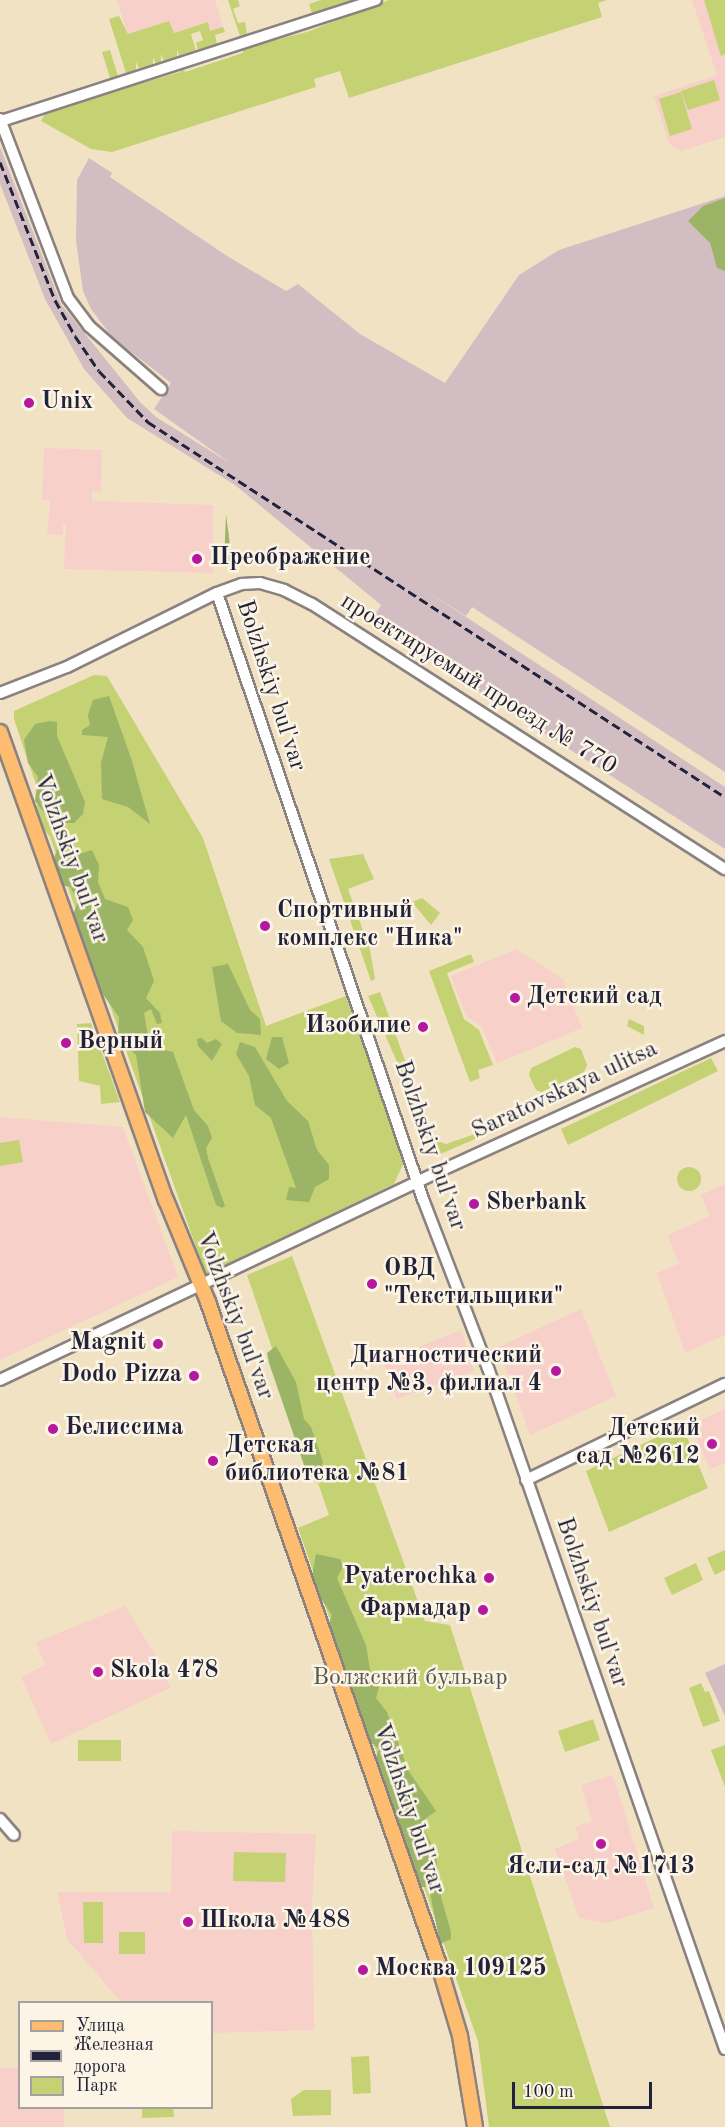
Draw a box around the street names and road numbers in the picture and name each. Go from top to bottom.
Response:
street label: проектируемый проезд № 770 [335,588,621,782]
street label: Bolzhskiy bul'var [229,597,311,775]
street label: Volzhskiy bul'var [26,770,114,948]
street label: Saratovskaya ulitsa [467,1035,663,1147]
street label: Bolzhskiy bul'var [386,1057,472,1235]
street label: Volzhskiy bul'var [189,1228,279,1404]
street label: Bolzhskiy bul'var [548,1514,634,1692]
street label: Volzhskiy bul'var [365,1720,451,1898]

